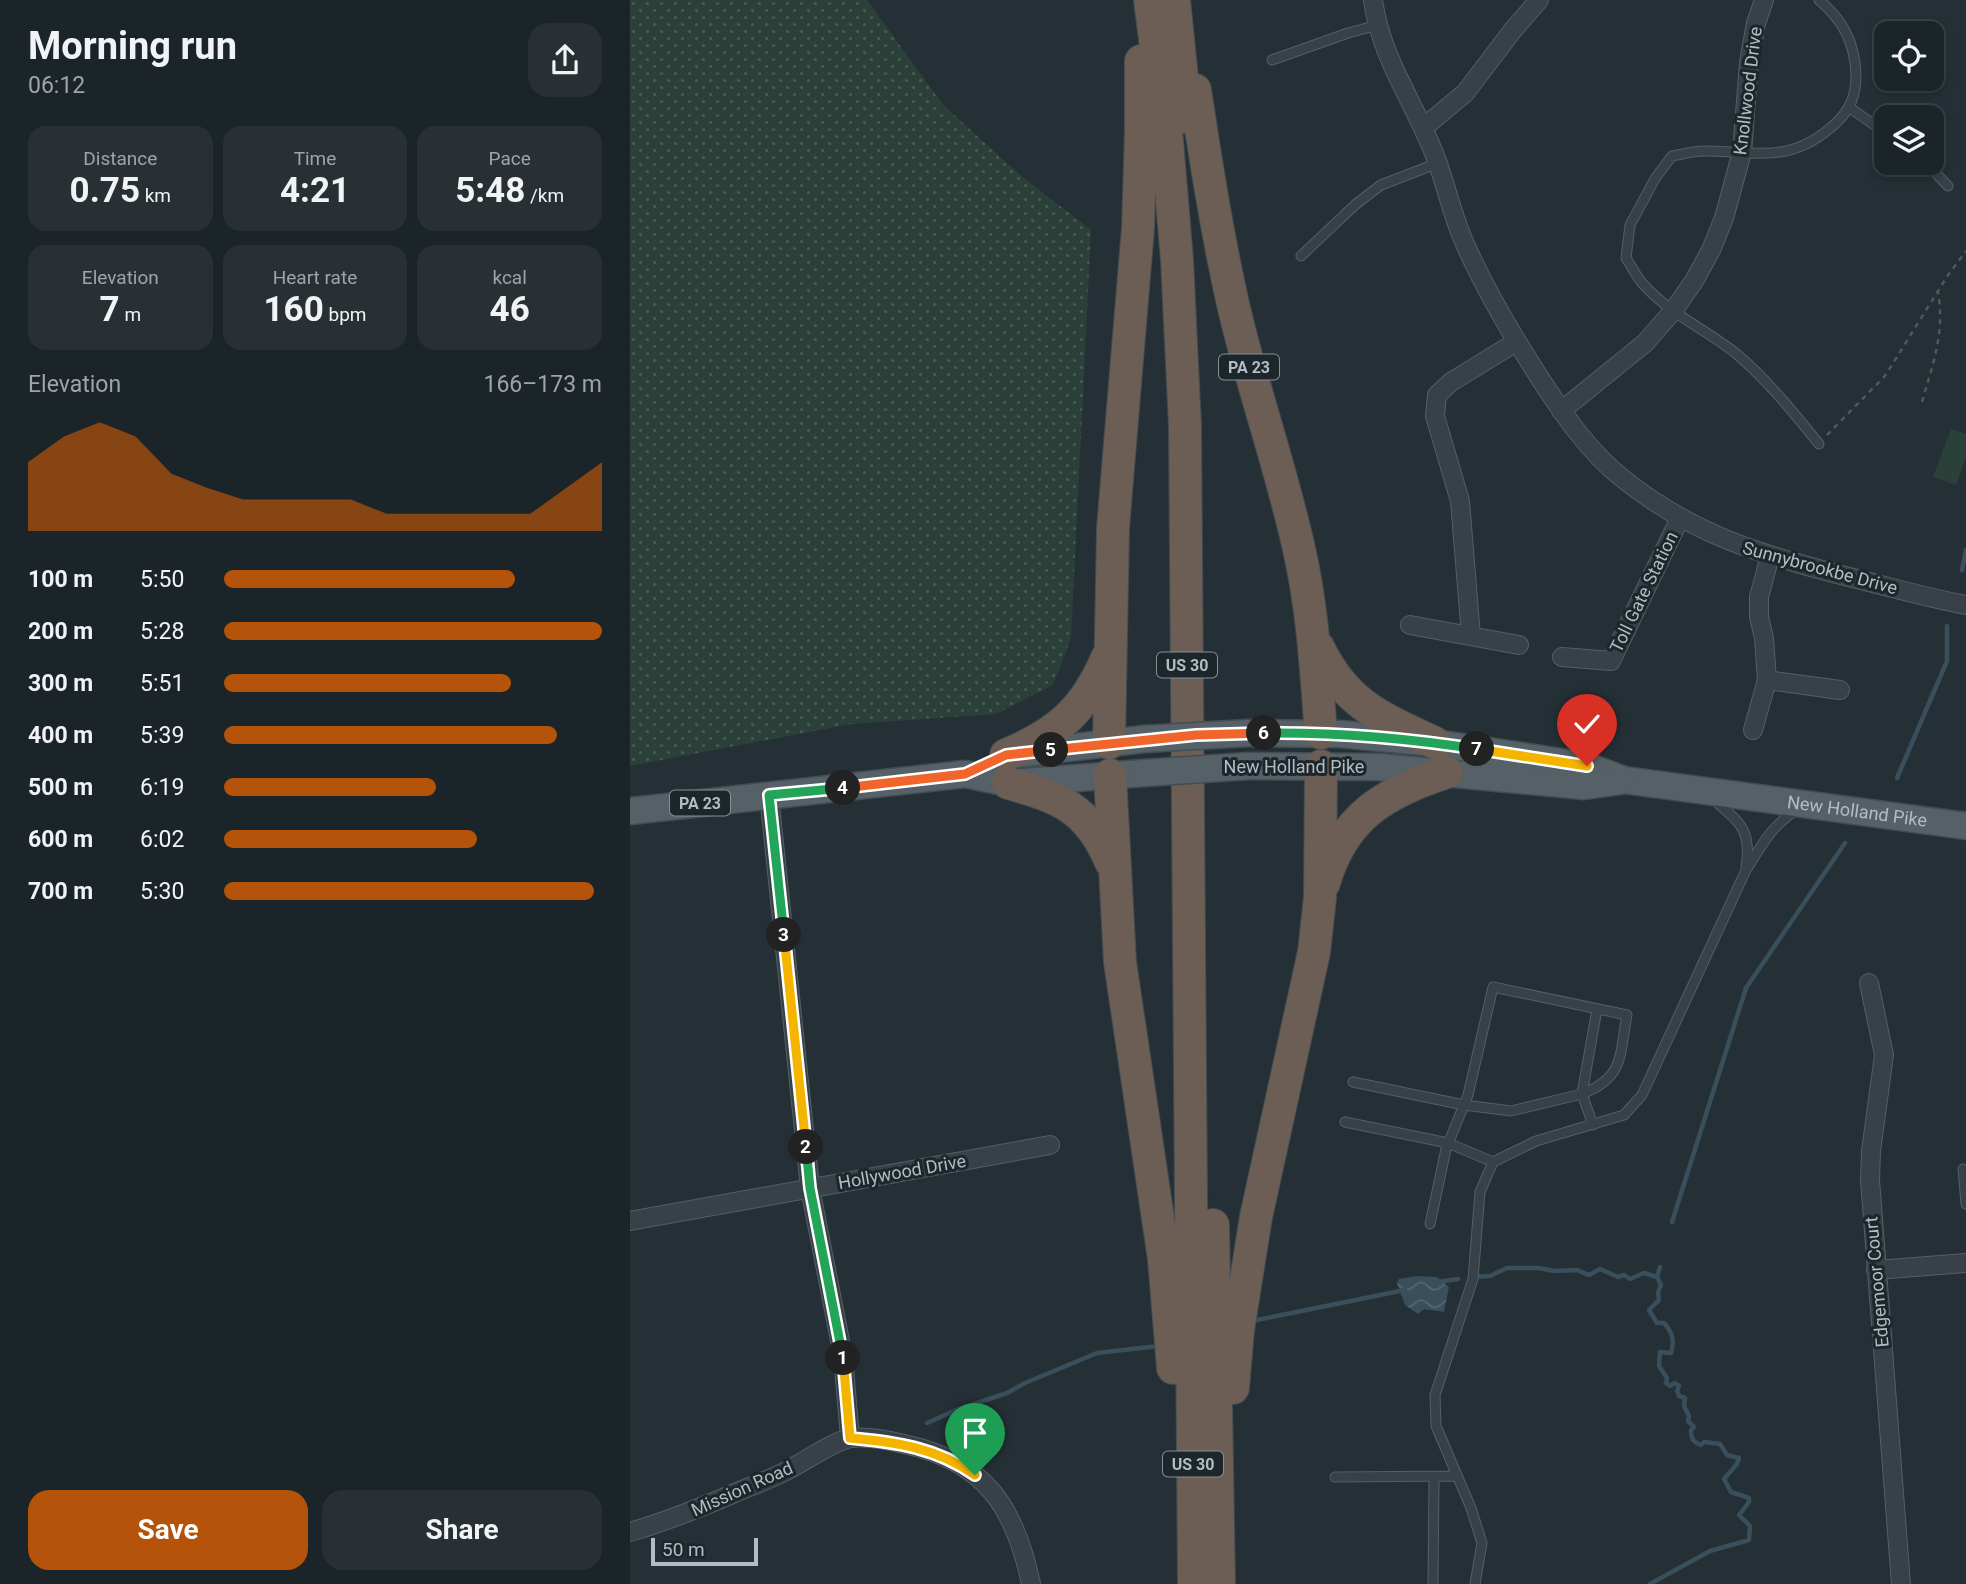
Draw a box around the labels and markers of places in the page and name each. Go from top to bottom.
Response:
pin [1557,694,1617,766]
pin: 6 [1246,716,1282,750]
pin: 5 [1034,732,1068,768]
pin: 7 [1460,732,1494,766]
pin: 4 [826,770,860,806]
pin: 3 [766,918,802,953]
pin: 2 [788,1130,824,1164]
pin: 1 [826,1340,860,1376]
pin [945,1403,1005,1475]

